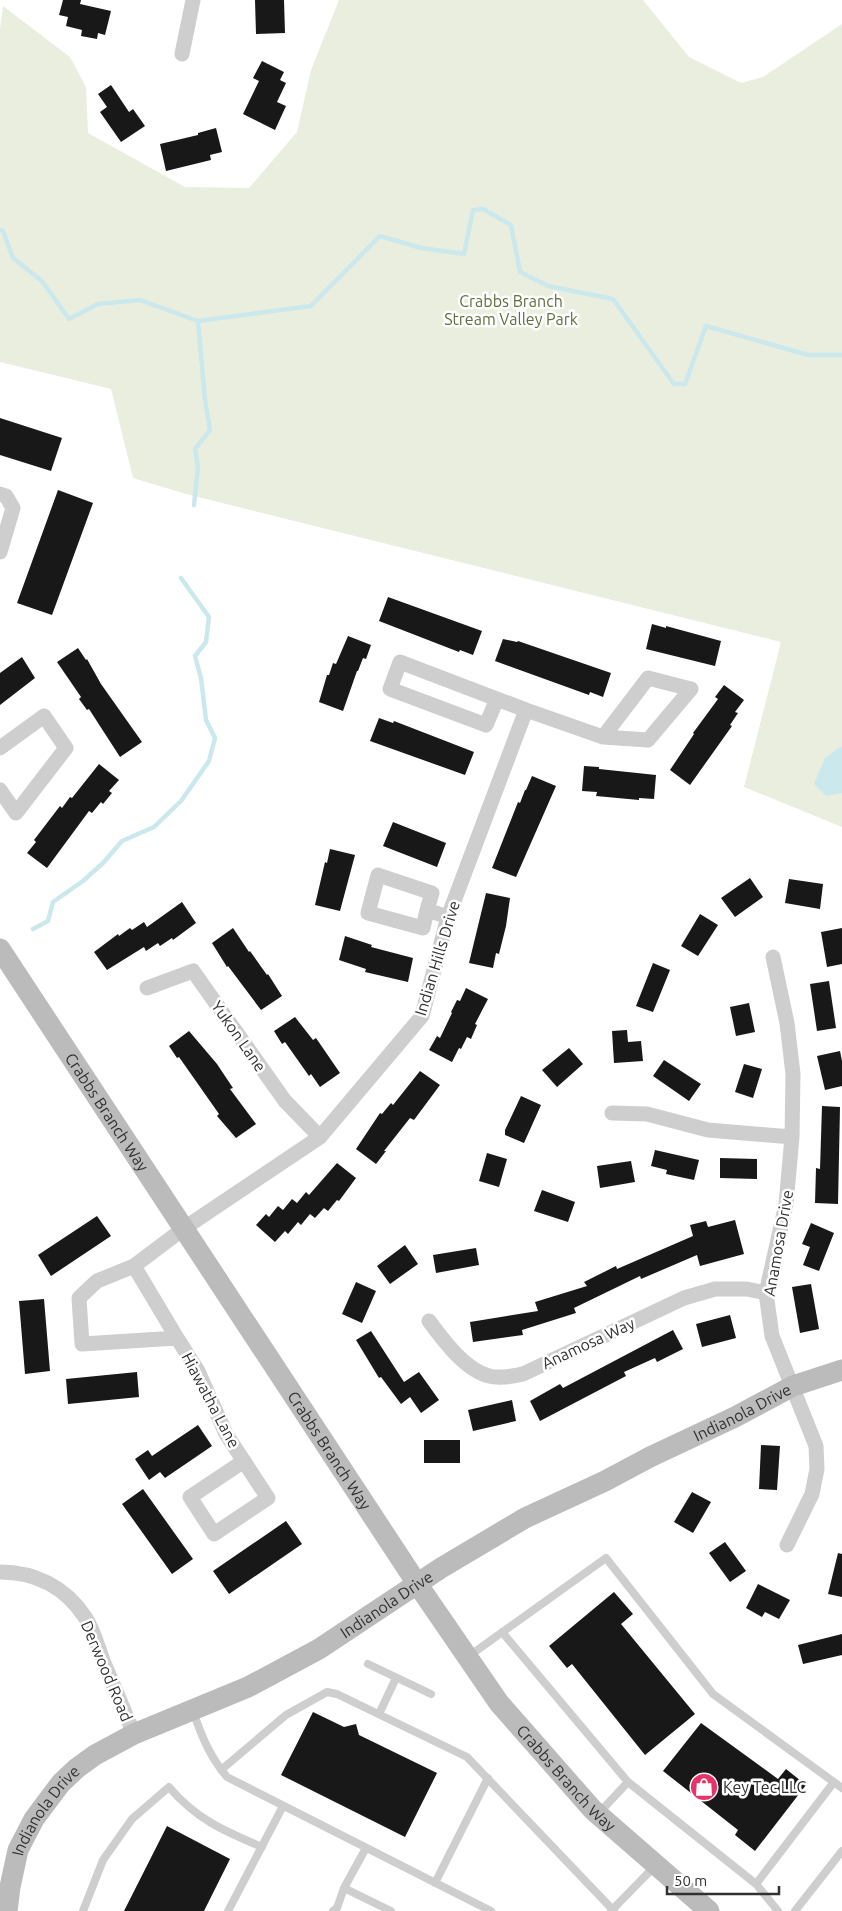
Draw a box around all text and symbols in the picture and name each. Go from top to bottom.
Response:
park label: Crabbs Branch Stream Valley Park [444,292,578,328]
street label: Indian Hills Drive [411,898,463,1018]
street label: Yukon Lane [208,997,270,1075]
street label: Crabbs Branch Way [62,1049,153,1175]
street label: Anamosa Drive [760,1188,796,1298]
street label: Anamosa Way [539,1314,637,1372]
street label: Hiawatha Lane [178,1349,244,1451]
street label: Indianola Drive [690,1380,794,1444]
street label: Crabbs Branch Way [284,1388,375,1513]
street label: Indianola Drive [337,1567,436,1641]
street label: Derwood Road [78,1618,136,1724]
street label: Crabbs Branch Way [513,1721,620,1835]
street label: Indianola Drive [8,1762,83,1857]
shop icon: Key Tec LLC [689,1772,719,1802]
place label: Key Tec LLC [723,1778,807,1796]
scale bar [667,1864,780,1896]
text: 50 m [674,1872,707,1889]

